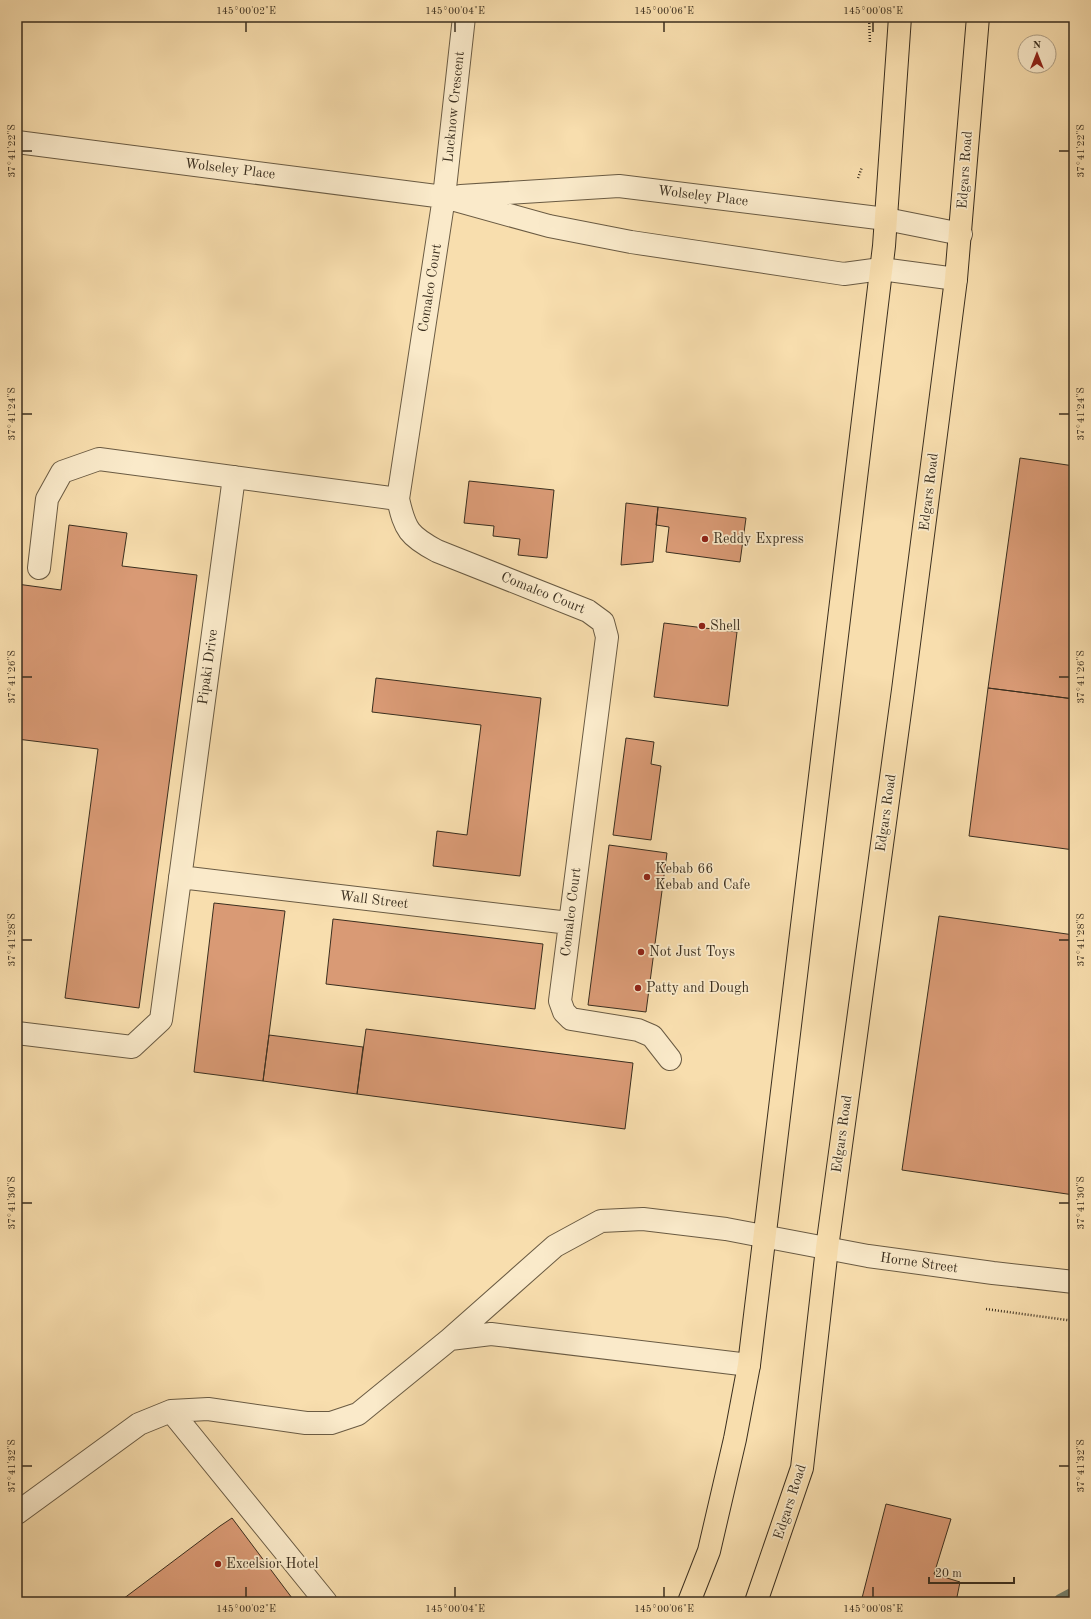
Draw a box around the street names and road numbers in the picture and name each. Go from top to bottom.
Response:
street label: Lucknow Crescent [441,51,467,163]
street label: Edgars Road [955,130,975,210]
street label: Wolseley Place [184,156,276,182]
street label: Wolseley Place [657,183,749,209]
street label: Comalco Court [416,243,444,333]
street label: Edgars Road [917,452,941,532]
street label: Comalco Court [499,570,587,616]
street label: Pipaki Drive [196,628,220,706]
street label: Edgars Road [874,773,898,853]
street label: Comalco Court [559,867,583,957]
street label: Wall Street [339,889,409,911]
street label: Edgars Road [830,1094,854,1174]
street label: Horne Street [879,1251,959,1275]
street label: Edgars Road [771,1463,809,1541]

